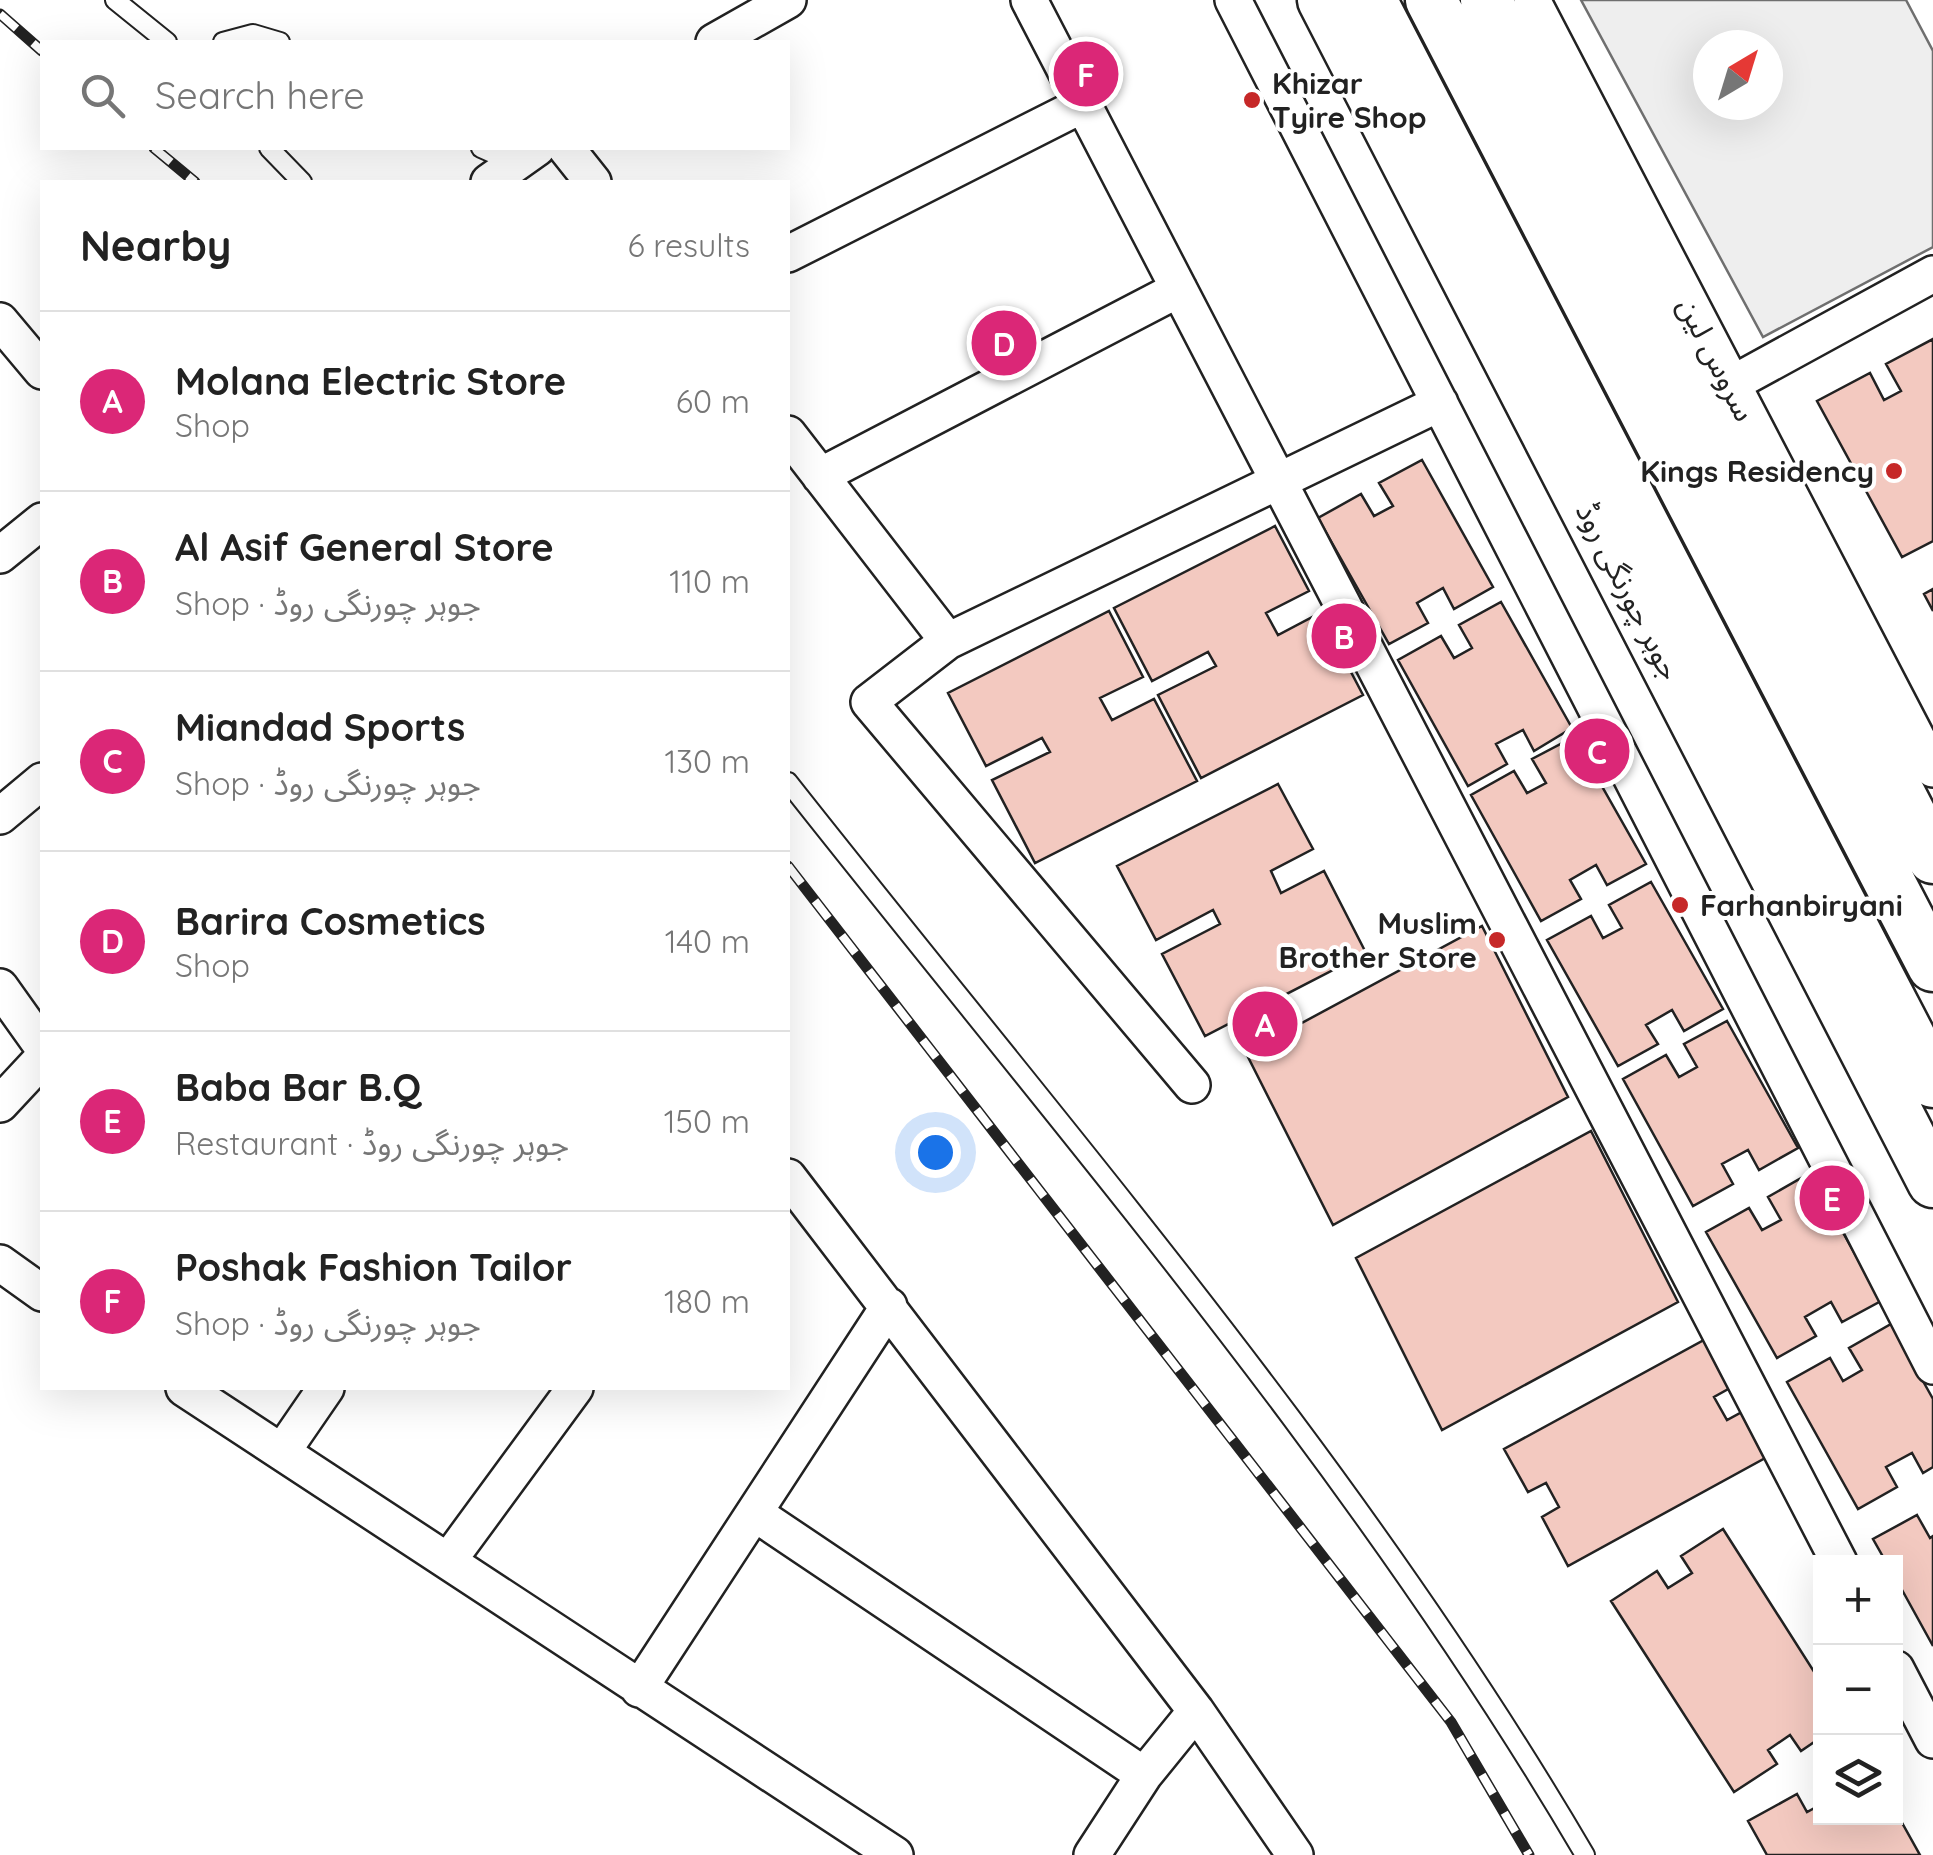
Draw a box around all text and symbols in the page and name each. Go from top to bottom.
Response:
north arrow [1693,30,1783,120]
pin: F [1054,36,1118,112]
search box [40,40,790,150]
place label: Khizar Tyire Shop [1272,64,1427,136]
icon: search [75,68,130,123]
text: Search here [155,71,365,119]
marker: Khizar Tyire Shop [1241,89,1263,111]
text: Nearby [80,219,231,272]
text: 6 results [627,225,750,265]
street label: سروس لین [1670,291,1764,427]
pin: D [972,306,1036,380]
text: Molana Electric Store [175,357,566,405]
text: A [102,381,123,421]
text: 60 m [676,381,750,421]
text: Shop [175,405,250,445]
place label: Kings Residency [1640,452,1874,490]
marker: Kings Residency [1883,460,1905,482]
street label: جوہر چورنگی روڈ [1567,496,1690,687]
text: Al Asif General Store [175,523,554,571]
text: B [102,561,123,601]
text: 110 m [669,561,750,601]
text: Shop · جوہر چورنگی روڈ [175,583,481,623]
pin: B [1312,598,1376,674]
text: Miandad Sports [175,703,465,751]
pin: C [1564,714,1630,788]
text: C [102,741,123,781]
text: 130 m [664,741,750,781]
text: Shop · جوہر چورنگی روڈ [175,763,481,803]
place label: Farhanbiryani [1700,886,1903,924]
marker: Farhanbiryani [1669,894,1691,916]
text: Barira Cosmetics [175,897,486,945]
place label: Muslim Brother Store [1278,904,1477,976]
text: D [101,921,124,961]
text: 140 m [665,921,750,961]
marker: Muslim Brother Store [1486,929,1508,951]
text: Shop [175,945,250,985]
pin: A [1232,986,1298,1062]
text: Baba Bar B.Q [175,1063,421,1111]
text: E [103,1101,122,1141]
text: 150 m [664,1101,750,1141]
text: Restaurant · جوہر چورنگی روڈ [175,1123,569,1163]
your location [910,1127,961,1178]
pin: E [1800,1160,1864,1236]
text: Poshak Fashion Tailor [175,1243,572,1291]
text: F [104,1281,121,1321]
text: 180 m [664,1281,750,1321]
text: Shop · جوہر چورنگی روڈ [175,1303,481,1343]
map controls [1813,1555,1903,1825]
button: + [1813,1555,1903,1645]
button: − [1813,1645,1903,1735]
button: layers [1813,1735,1903,1825]

